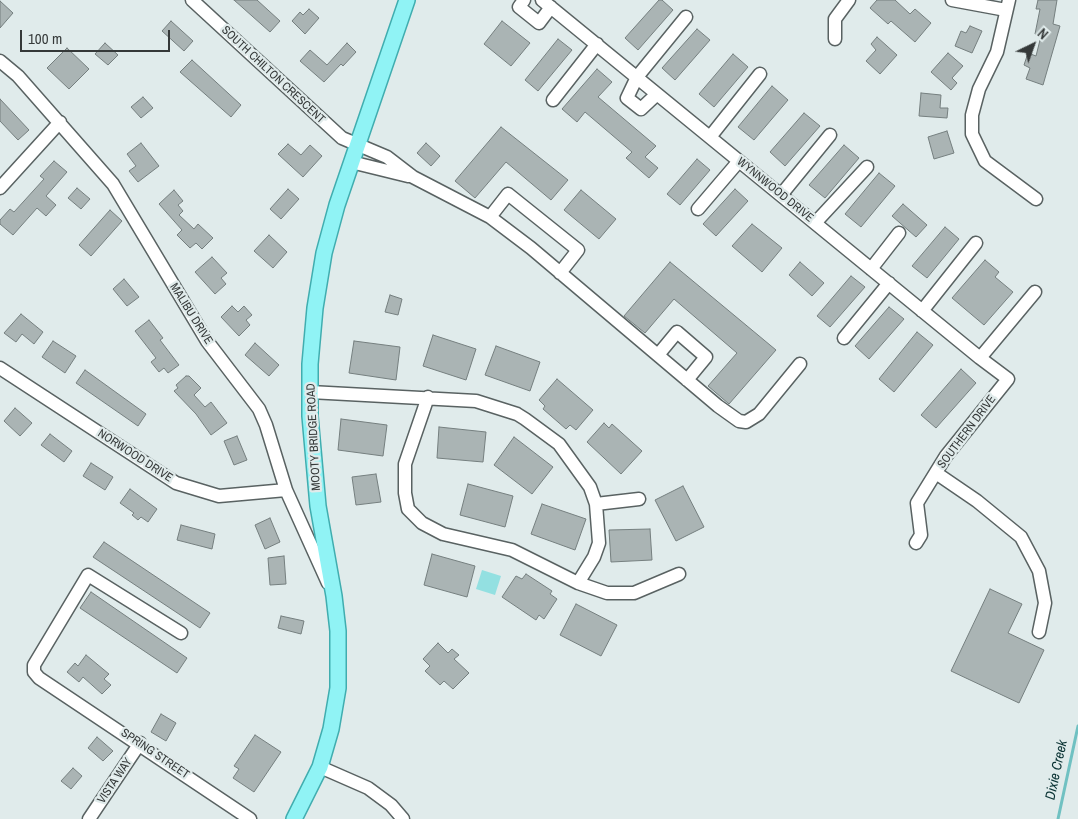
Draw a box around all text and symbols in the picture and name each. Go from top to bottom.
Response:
scale bar [22,20,172,52]
north arrow [1008,20,1058,70]
street label: SOUTH CHILTON CRESCENT [218,23,328,127]
text: N [1034,24,1052,43]
text: 100 m [28,28,62,49]
street label: WYNNWOOD DRIVE [734,155,816,225]
street label: MALIBU DRIVE [166,281,216,347]
street label: MOOTY BRIDGE ROAD [304,383,324,491]
street label: SOUTHERN DRIVE [935,393,999,471]
street label: NORWOOD DRIVE [95,426,175,486]
street label: SPRING STREET [118,726,192,782]
water label: Dixie Creek [1042,739,1072,801]
street label: VISTA WAY [95,756,135,806]

